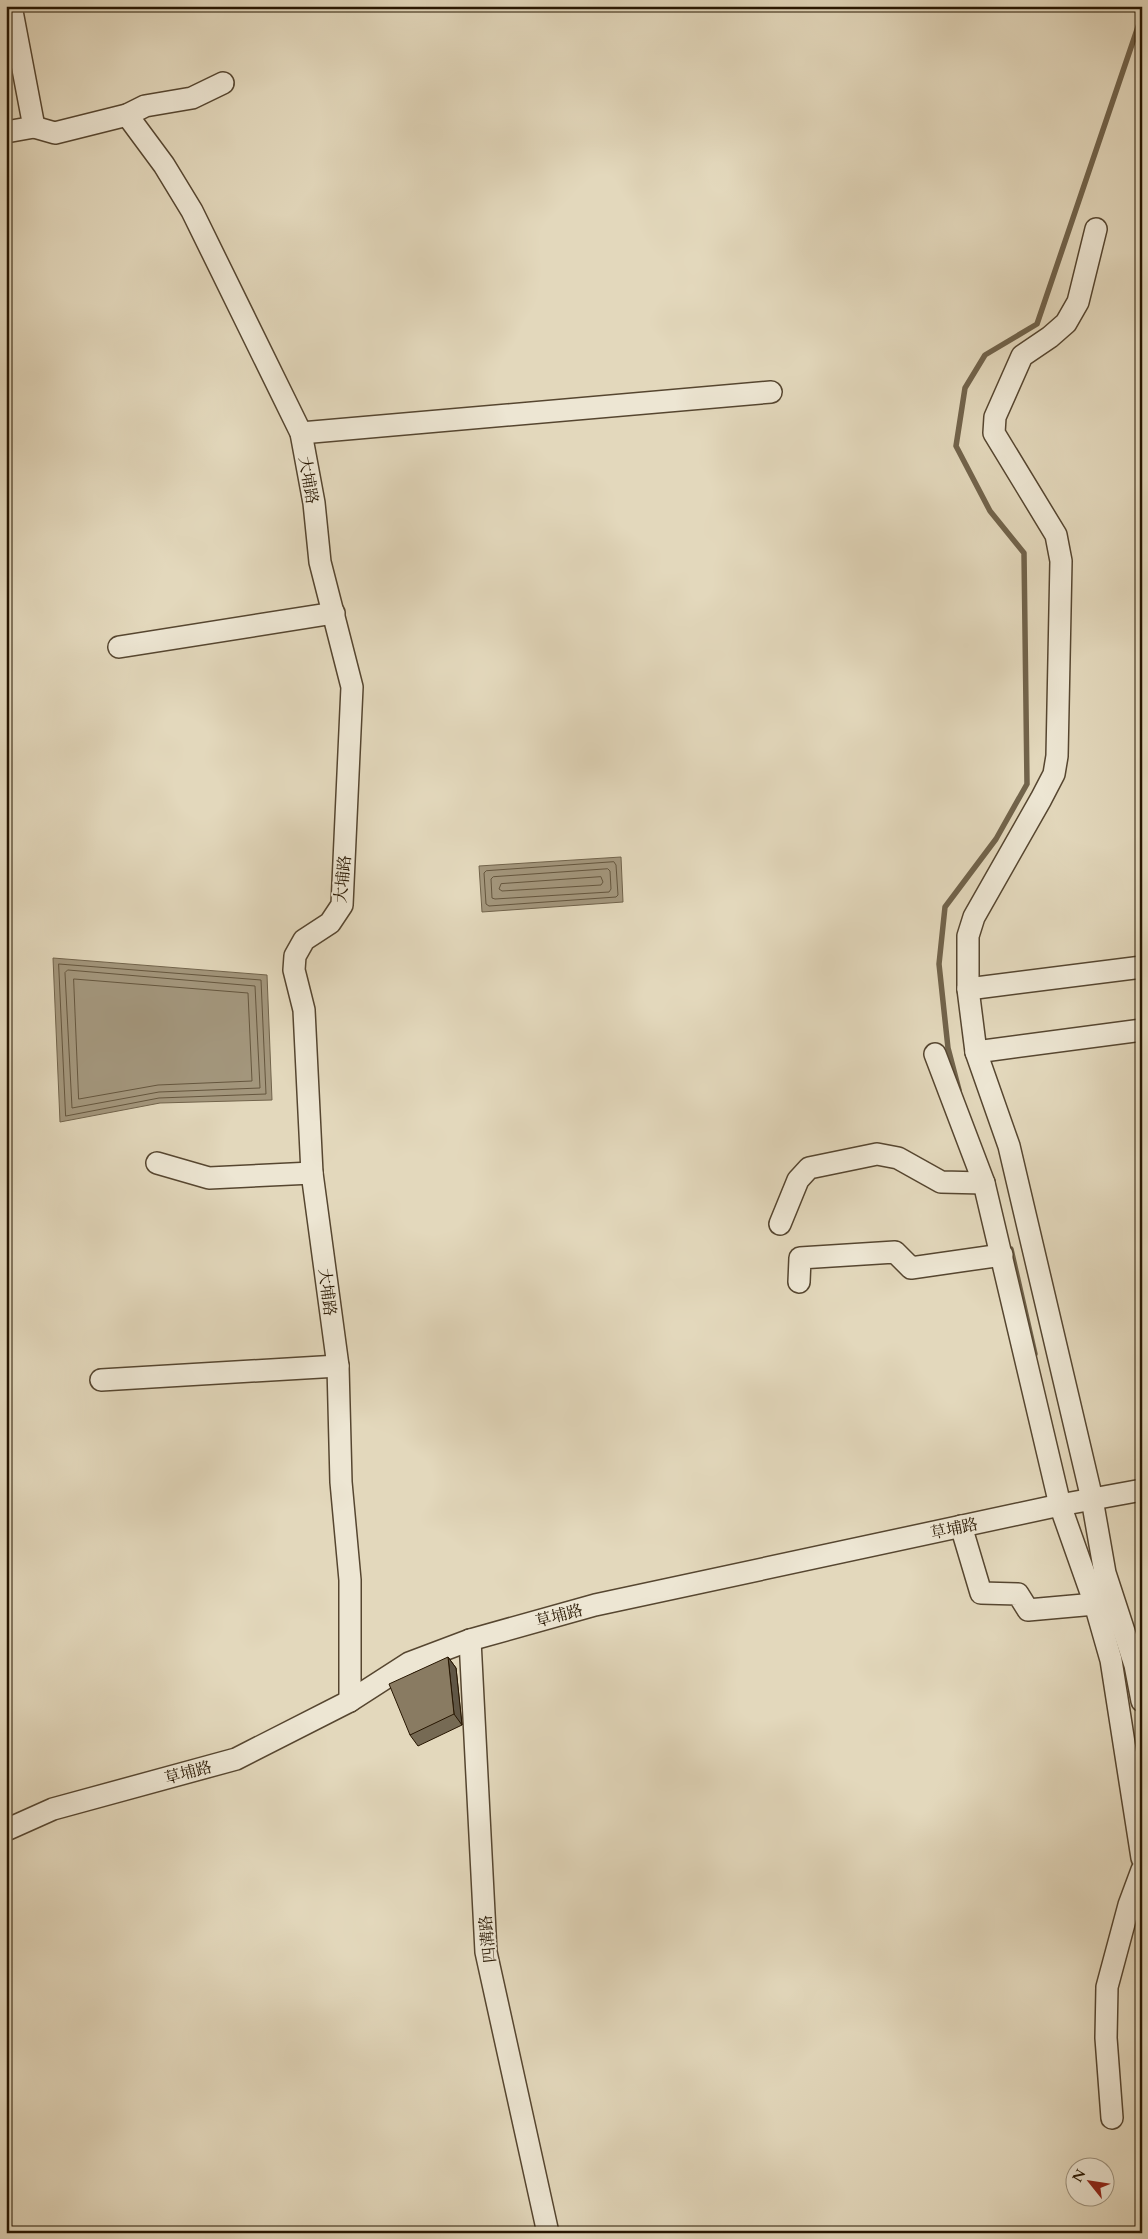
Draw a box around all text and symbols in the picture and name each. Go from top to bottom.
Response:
street label: 大埔路 [293,455,323,506]
street label: 大埔路 [330,854,356,904]
street label: 大埔路 [313,1267,341,1317]
street label: 草埔路 [928,1513,980,1545]
street label: 草埔路 [533,1599,585,1633]
street label: 草埔路 [162,1756,214,1790]
street label: 四溝路 [475,1914,501,1964]
north arrow [1066,2156,1116,2206]
text: N [1068,2166,1090,2186]

